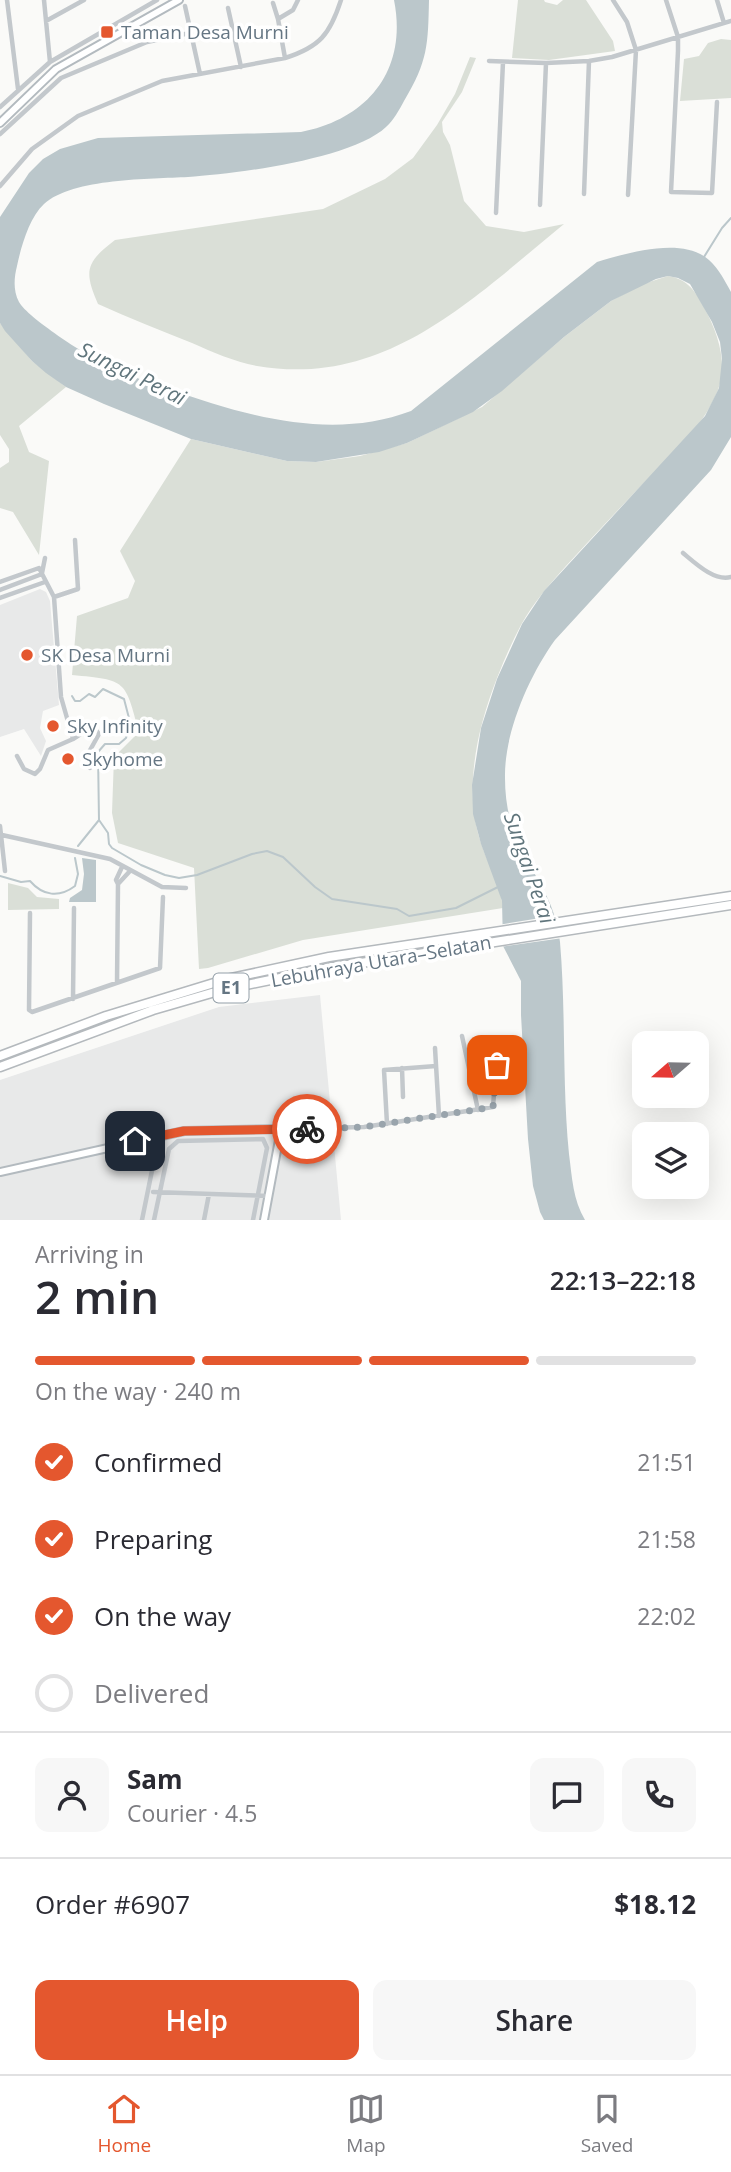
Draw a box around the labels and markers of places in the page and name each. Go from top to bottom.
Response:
place label: Taman Desa Murni [121,19,289,45]
marker: Taman Desa Murni [99,24,115,40]
place label: SK Desa Murni [41,642,170,668]
marker: SK Desa Murni [19,647,35,663]
place label: Sky Infinity [67,713,163,739]
marker: Sky Infinity [45,718,61,734]
place label: Skyhome [82,746,163,772]
marker: Skyhome [60,751,76,767]
pin [467,1035,527,1095]
pin [105,1111,165,1171]

